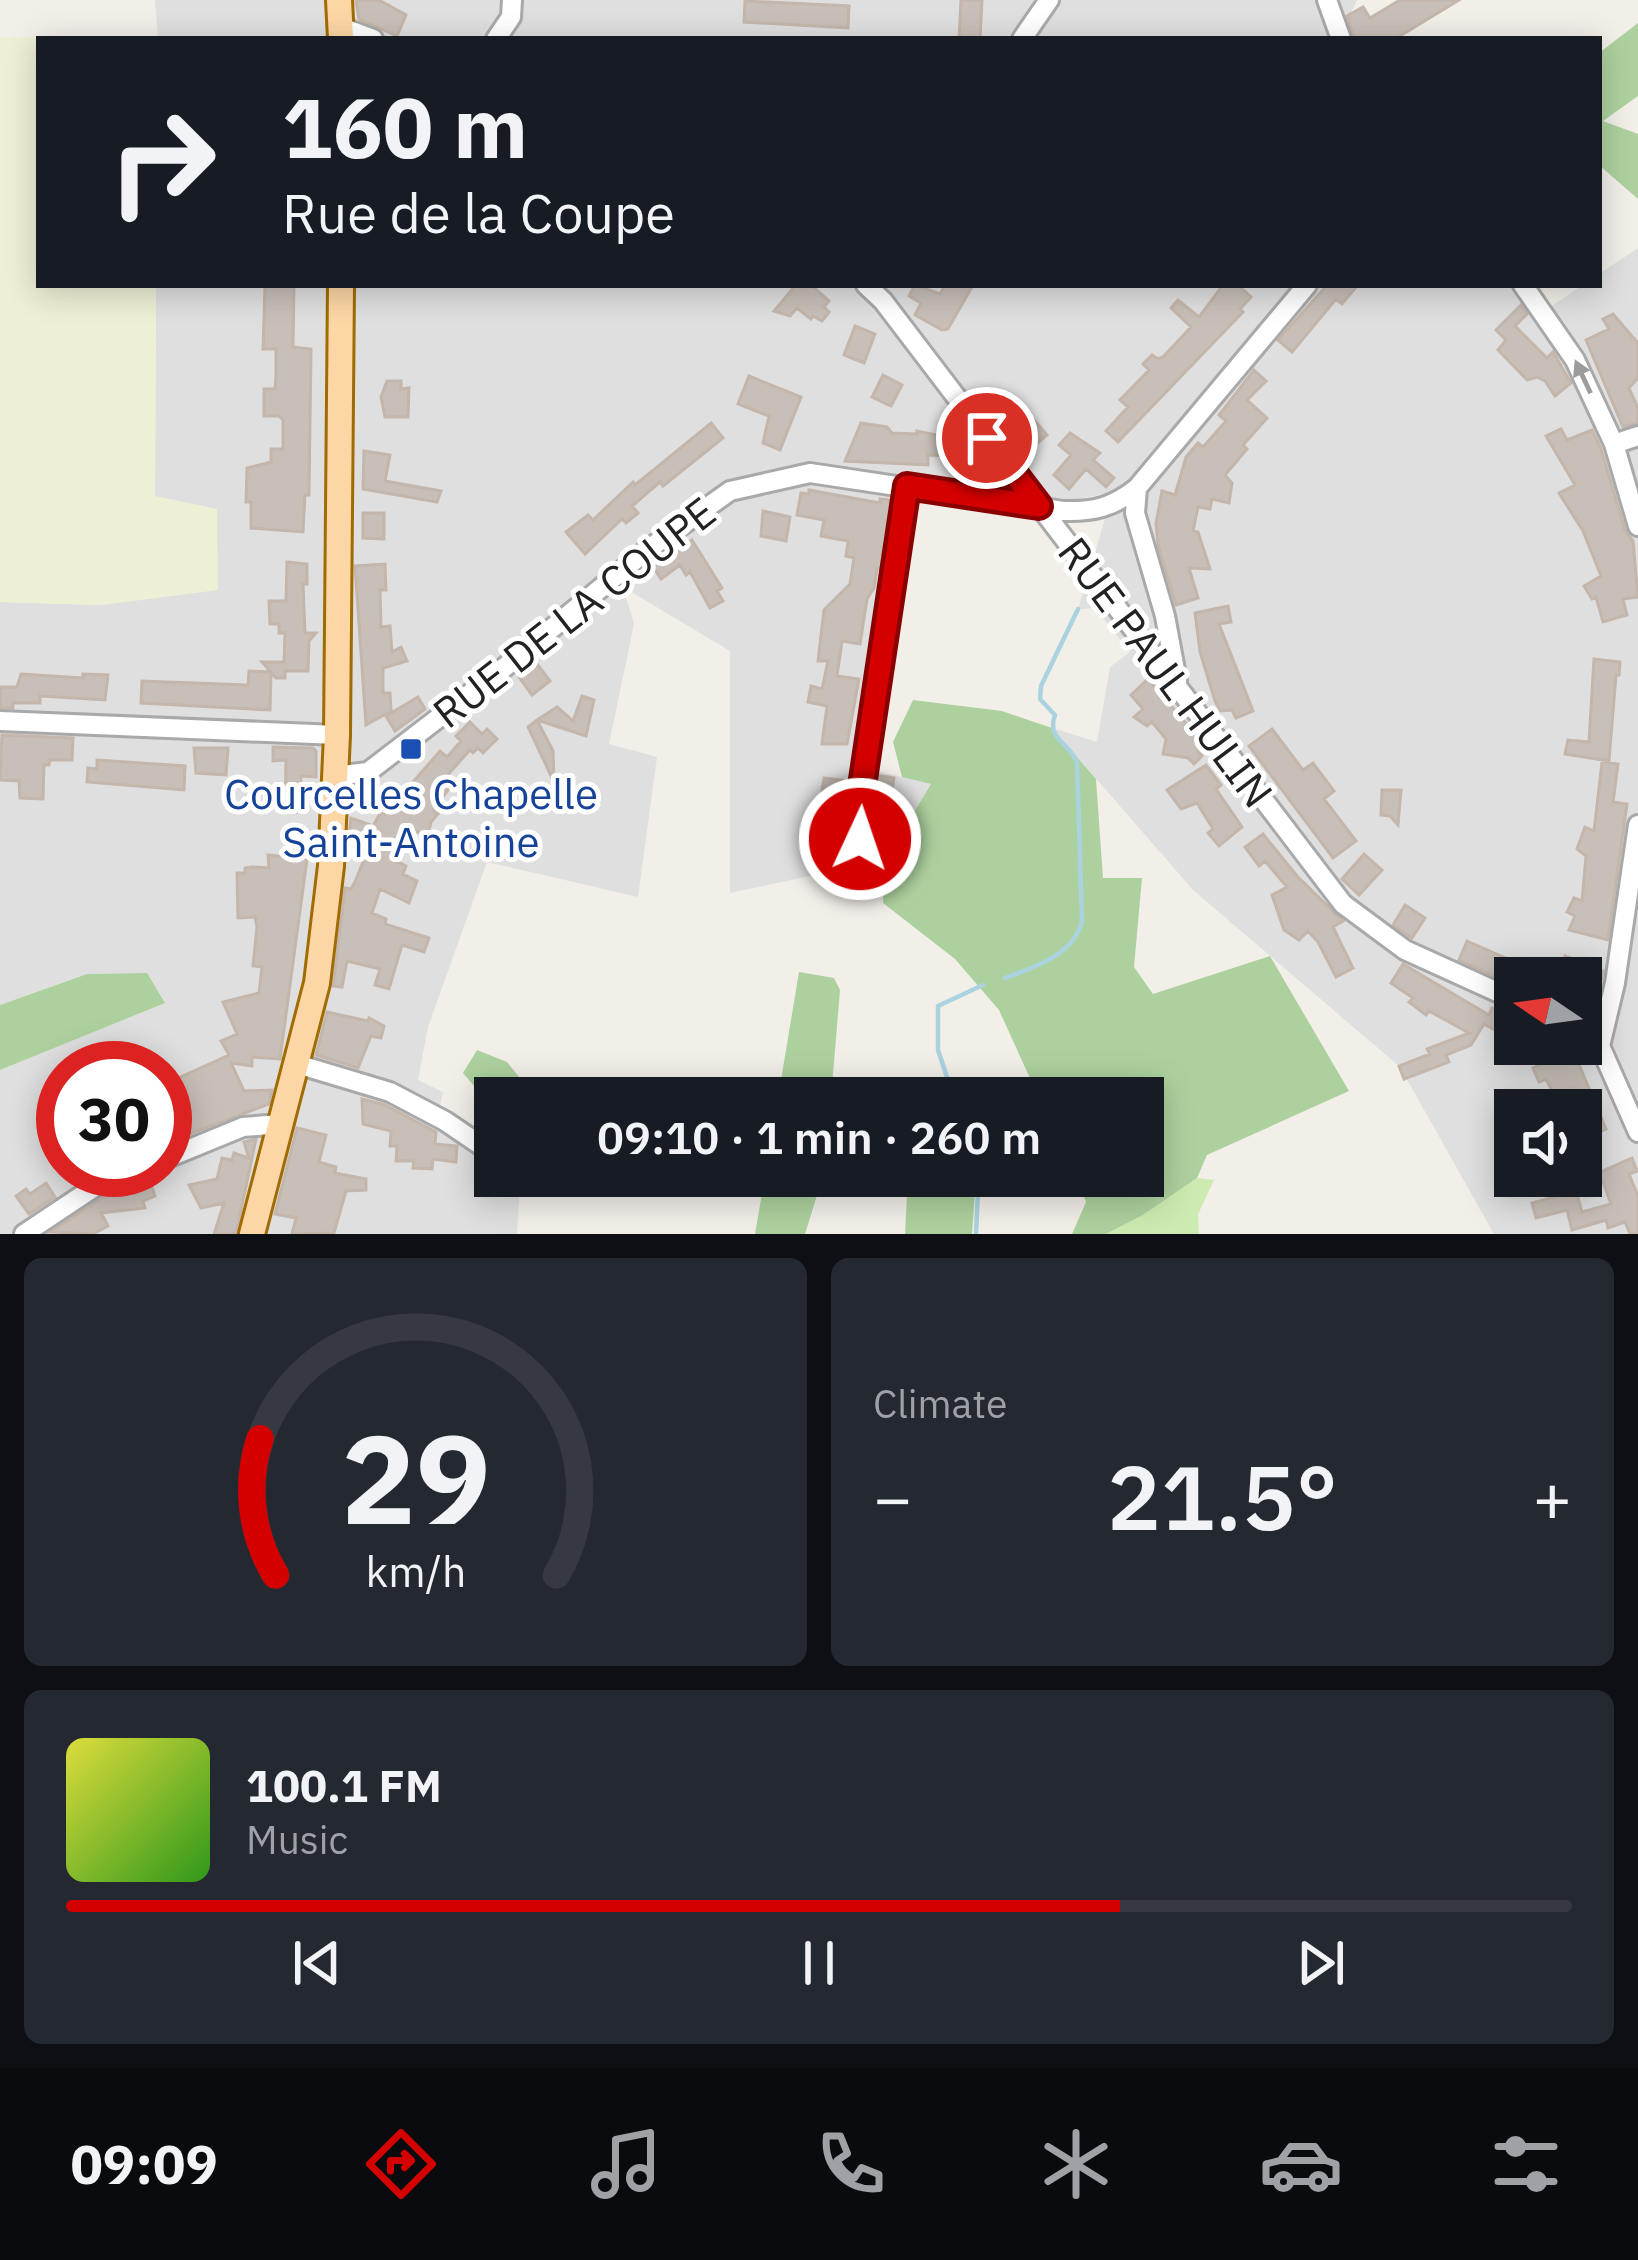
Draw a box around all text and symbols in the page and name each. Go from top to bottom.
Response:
text: 160 m [282,72,528,181]
icon: right [84,84,240,240]
text: Rue de la Coupe [282,178,675,248]
one-way arrow [1573,360,1593,395]
pin [936,387,1038,489]
icon: arrive [954,405,1020,471]
street label: RUE DE LA COUPE [421,484,727,740]
street label: RUE PAUL HULIN [1046,526,1286,818]
marker: Courcelles Chapelle Saint-Antoine [398,736,424,762]
place label: Courcelles Chapelle Saint-Antoine [224,766,598,869]
position arrow [797,776,923,902]
north arrow [1494,957,1602,1065]
map controls [1494,957,1602,1197]
speed limit sign: 30 [36,1041,192,1197]
button: sound [1494,1089,1602,1197]
text: 09:10 · 1 min · 260 m [597,1108,1041,1166]
text: Climate [873,1378,1007,1429]
text: 29 [341,1396,490,1558]
text: 21.5° [1107,1438,1338,1555]
text: − [873,1454,913,1540]
text: + [1532,1454,1572,1540]
text: km/h [365,1543,466,1599]
text: 100.1 FM [246,1756,442,1814]
text: Music [246,1814,348,1865]
icon: previous [284,1930,350,1996]
icon: pause [786,1930,852,1996]
icon: next [1288,1930,1354,1996]
icon: directions [359,2122,443,2206]
icon: music [584,2122,668,2206]
icon: phone [809,2122,893,2206]
icon: climate [1034,2122,1118,2206]
icon: car [1259,2122,1343,2206]
icon: filters [1484,2122,1568,2206]
text: 09:09 [70,2129,218,2199]

